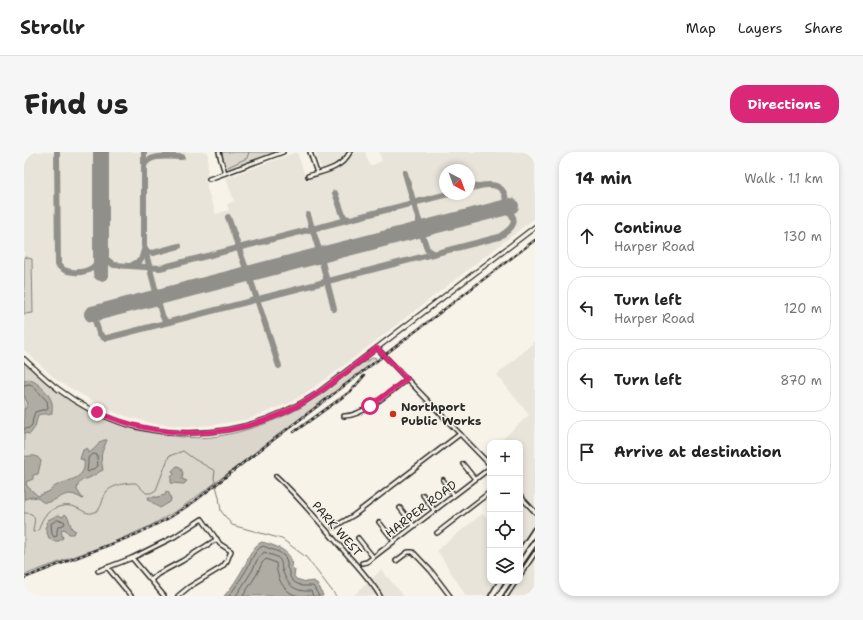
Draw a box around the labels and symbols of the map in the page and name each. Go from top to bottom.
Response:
north arrow [439,164,475,200]
route start [361,397,379,415]
place label: Northport Public Works [401,399,481,429]
route end [88,403,106,421]
marker: Northport Public Works [388,409,398,419]
street label: HARPER ROAD [382,477,460,541]
street label: PARK WEST [309,498,366,560]

